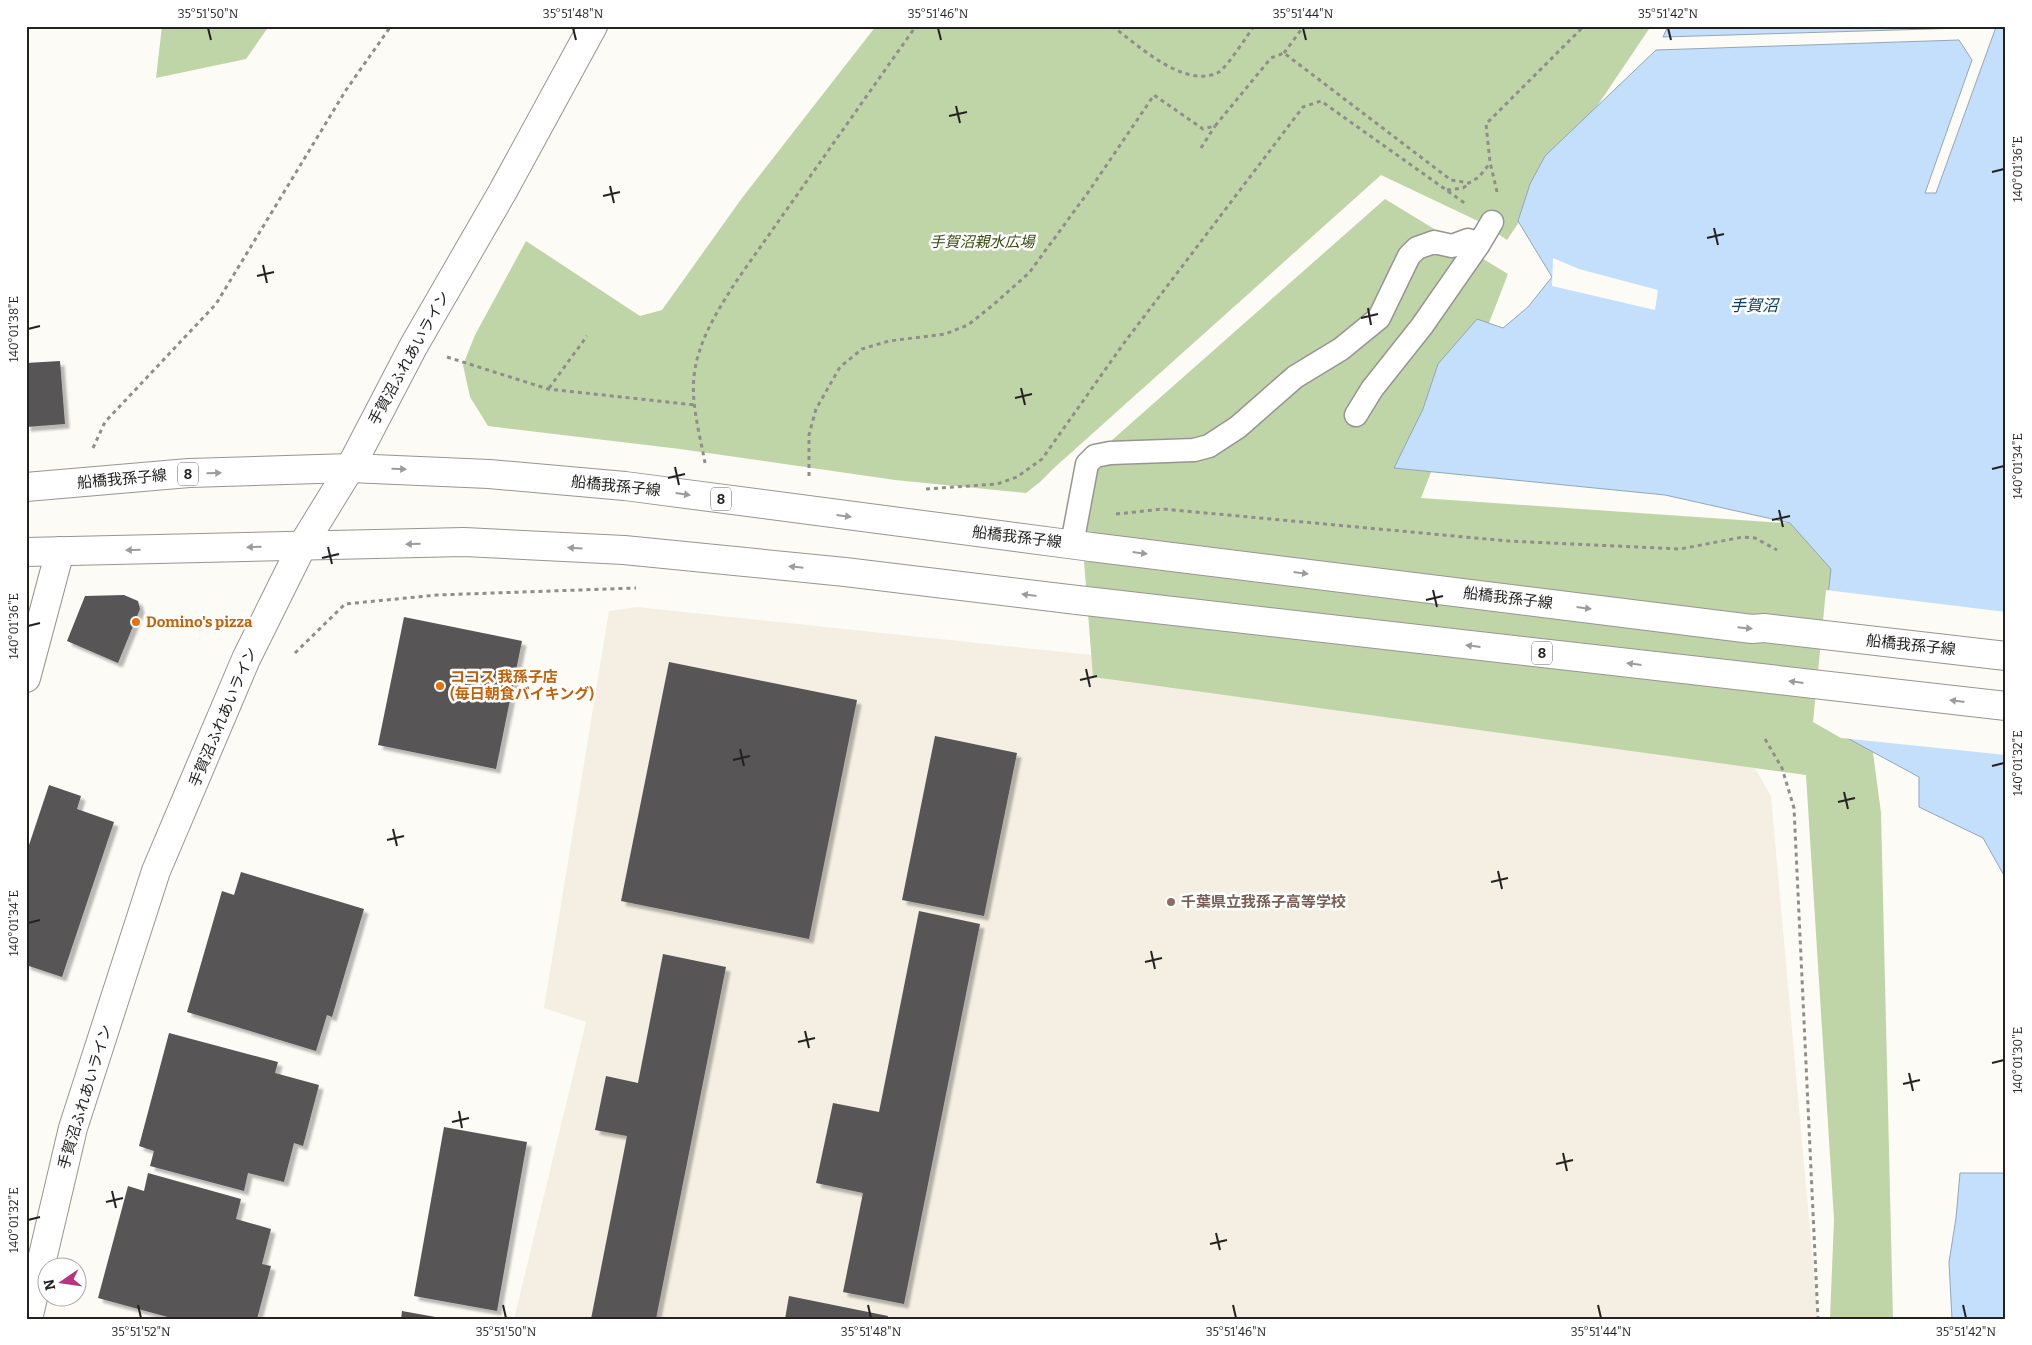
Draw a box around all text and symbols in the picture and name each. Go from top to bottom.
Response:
text: 35°51'50"N [178,7,239,21]
text: 35°51'48"N [543,7,604,21]
text: 35°51'46"N [908,7,969,21]
text: 35°51'44"N [1273,7,1334,21]
text: 35°51'42"N [1638,7,1698,21]
text: 140°01'36"E [2011,136,2025,202]
park label: 手賀沼親水広場 [929,233,1036,251]
street label: 手賀沼ふれあいライン [365,288,453,428]
text: 140°01'38"E [7,296,21,362]
water label: 手賀沼 [1730,296,1780,315]
text: 140°01'34"E [2011,433,2025,499]
road number: 8 [178,462,198,486]
street label: 船橋我孫子線 [76,466,168,492]
one-way arrow [391,466,407,474]
one-way arrow [207,468,223,476]
street label: 船橋我孫子線 [570,472,662,500]
road number: 8 [711,488,731,510]
one-way arrow [675,490,691,498]
one-way arrow [836,512,852,520]
street label: 船橋我孫子線 [971,523,1063,551]
one-way arrow [404,540,420,548]
one-way arrow [245,543,261,551]
one-way arrow [567,543,583,551]
one-way arrow [125,546,141,554]
one-way arrow [1132,549,1148,557]
one-way arrow [788,563,804,571]
one-way arrow [1293,569,1309,577]
street label: 船橋我孫子線 [1462,584,1554,612]
one-way arrow [1021,590,1037,598]
text: 140°01'36"E [7,593,21,659]
one-way arrow [1576,604,1592,612]
place label: Domino's pizza [146,613,253,631]
marker: Domino's pizza [130,616,142,628]
one-way arrow [1737,624,1753,632]
street label: 船橋我孫子線 [1865,631,1957,659]
road number: 8 [1532,641,1552,664]
one-way arrow [1465,642,1481,650]
street label: 手賀沼ふれあいライン [185,644,261,790]
one-way arrow [1626,660,1642,668]
place label: ココス 我孫子店 (毎日朝食バイキング) [450,668,594,703]
one-way arrow [1788,678,1804,686]
marker: ココス 我孫子店 (毎日朝食バイキング) [434,680,446,692]
one-way arrow [1949,697,1965,705]
text: 140°01'32"E [2011,730,2025,796]
text: 140°01'34"E [7,890,21,956]
place label: 千葉県立我孫子高等学校 [1181,893,1346,911]
marker: 千葉県立我孫子高等学校 [1165,896,1177,908]
street label: 手賀沼ふれあいライン [54,1023,116,1171]
text: 140°01'30"E [2011,1027,2025,1093]
text: 140°01'32"E [7,1187,21,1253]
north arrow [38,1258,88,1308]
text: N [40,1277,59,1292]
text: 35°51'52"N [111,1325,171,1339]
text: 35°51'50"N [476,1325,537,1339]
text: 35°51'48"N [841,1325,902,1339]
text: 35°51'46"N [1206,1325,1267,1339]
text: 35°51'44"N [1571,1325,1632,1339]
text: 35°51'42"N [1936,1325,1996,1339]

